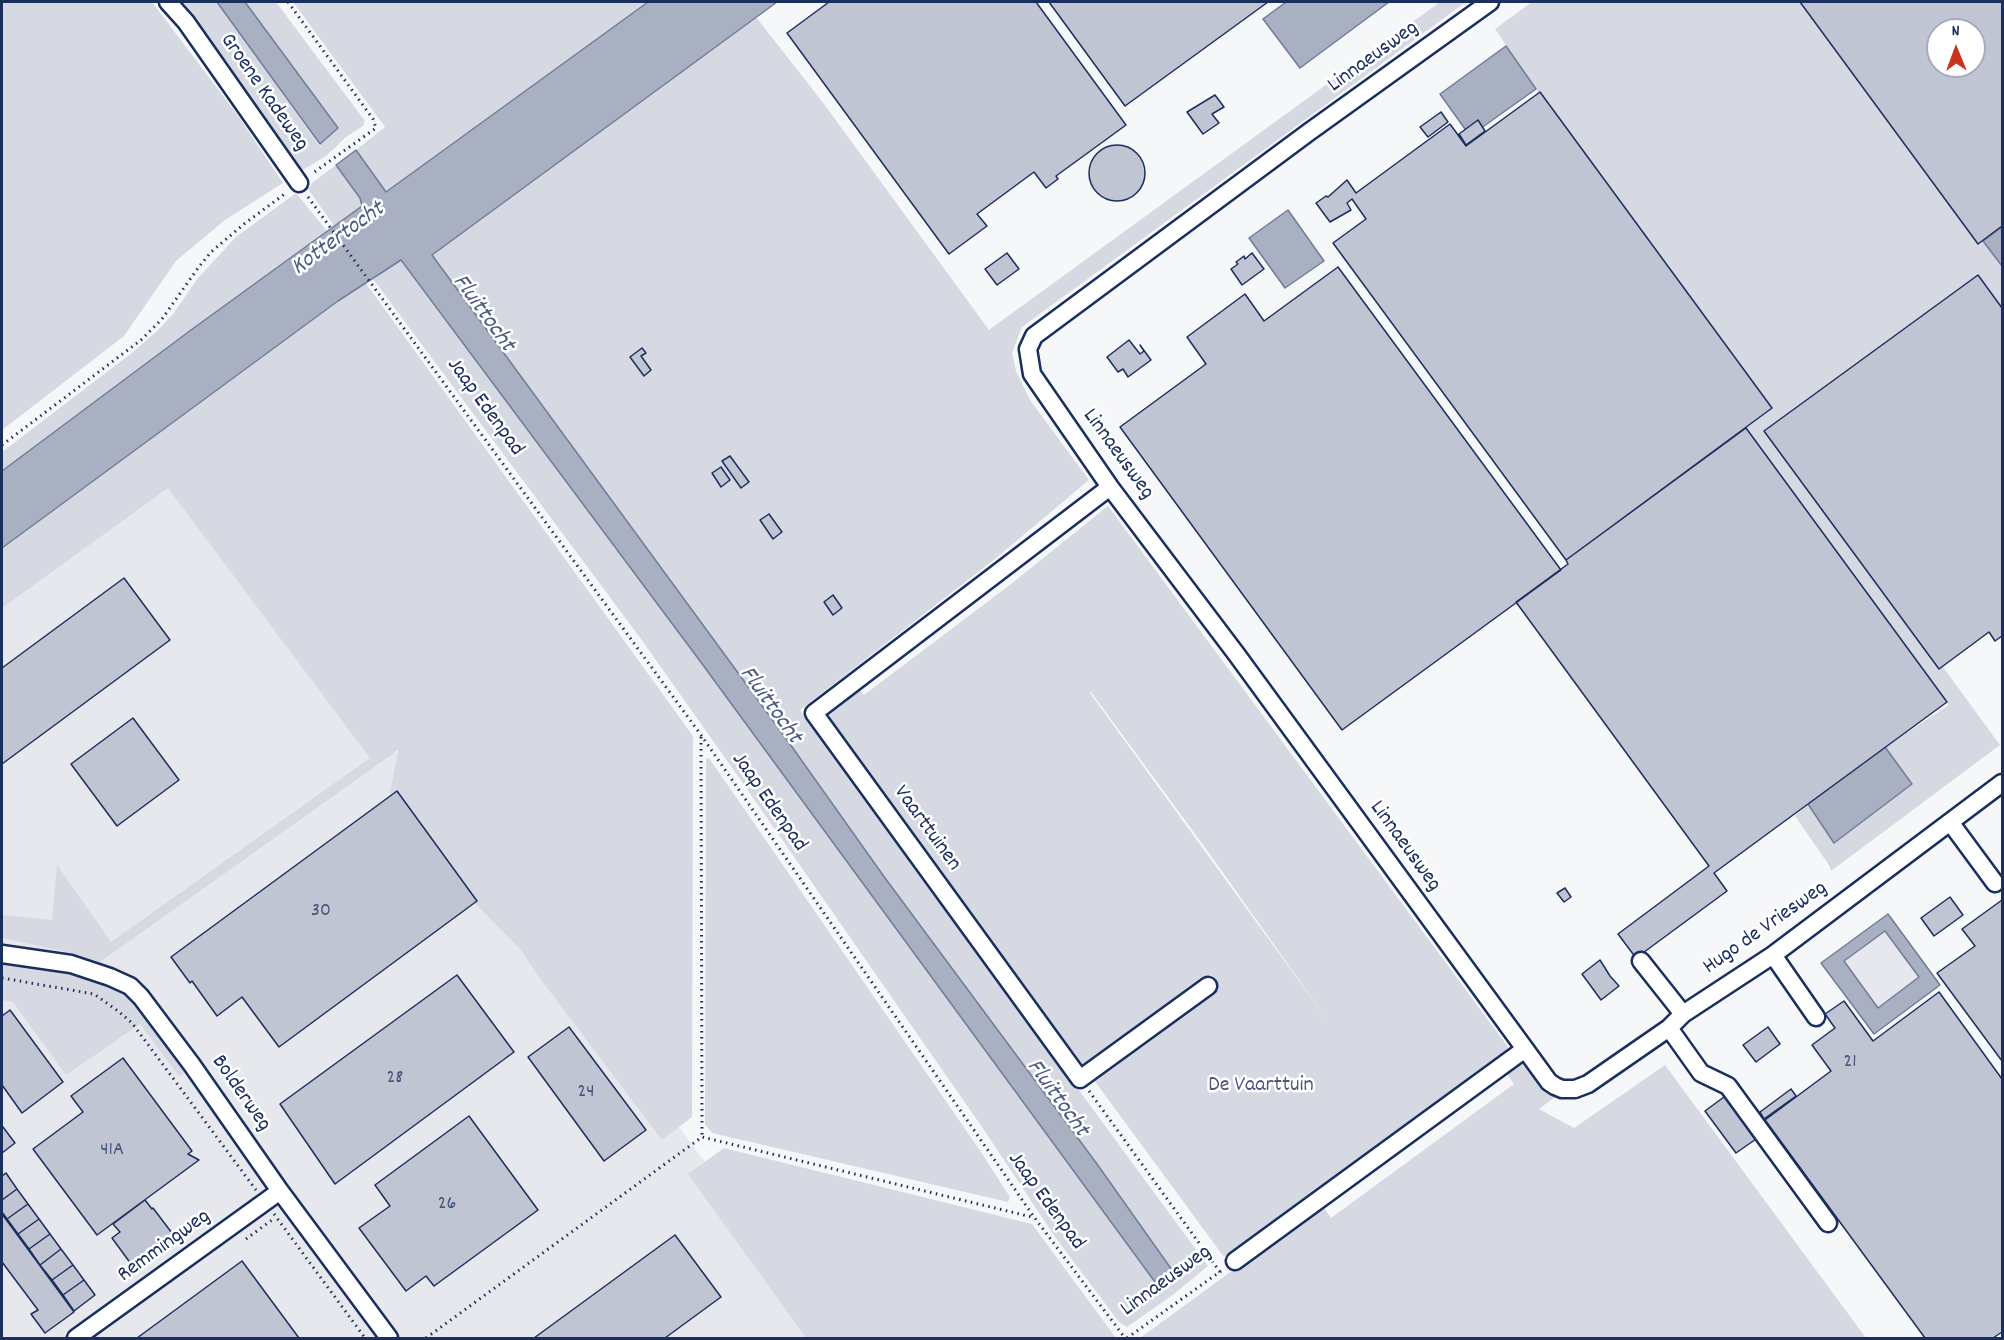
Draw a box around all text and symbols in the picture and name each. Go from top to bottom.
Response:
street label: Linnaeusweg [1324,16,1424,100]
north arrow [1926,18,1986,78]
text: N [1952,20,1960,43]
street label: Groene Kadeweg [213,29,313,157]
water label: Kottertocht [287,197,391,283]
water label: Fluittocht [444,270,520,358]
street label: Jaap Edenpad [440,354,528,462]
street label: Linnaeusweg [1075,405,1159,505]
water label: Fluittocht [731,662,807,750]
street label: Jaap Edenpad [724,748,812,858]
street label: Vaarttuinen [886,781,966,877]
street label: Linnaeusweg [1362,797,1446,897]
street label: Hugo de Vriesweg [1699,876,1833,982]
house number: 30 [311,900,331,924]
street label: Bolderweg [204,1051,276,1137]
house number: 21 [1843,1051,1857,1075]
water label: Fluittocht [1018,1055,1094,1143]
house number: 28 [387,1067,403,1091]
park label: De Vaarttuin [1208,1074,1314,1100]
house number: 24 [577,1081,595,1105]
house number: 41A [100,1139,124,1163]
street label: Jaap Edenpad [1001,1148,1089,1256]
house number: 26 [438,1193,456,1217]
street label: Remmingweg [114,1205,216,1289]
street label: Linnaeusweg [1117,1240,1217,1324]

